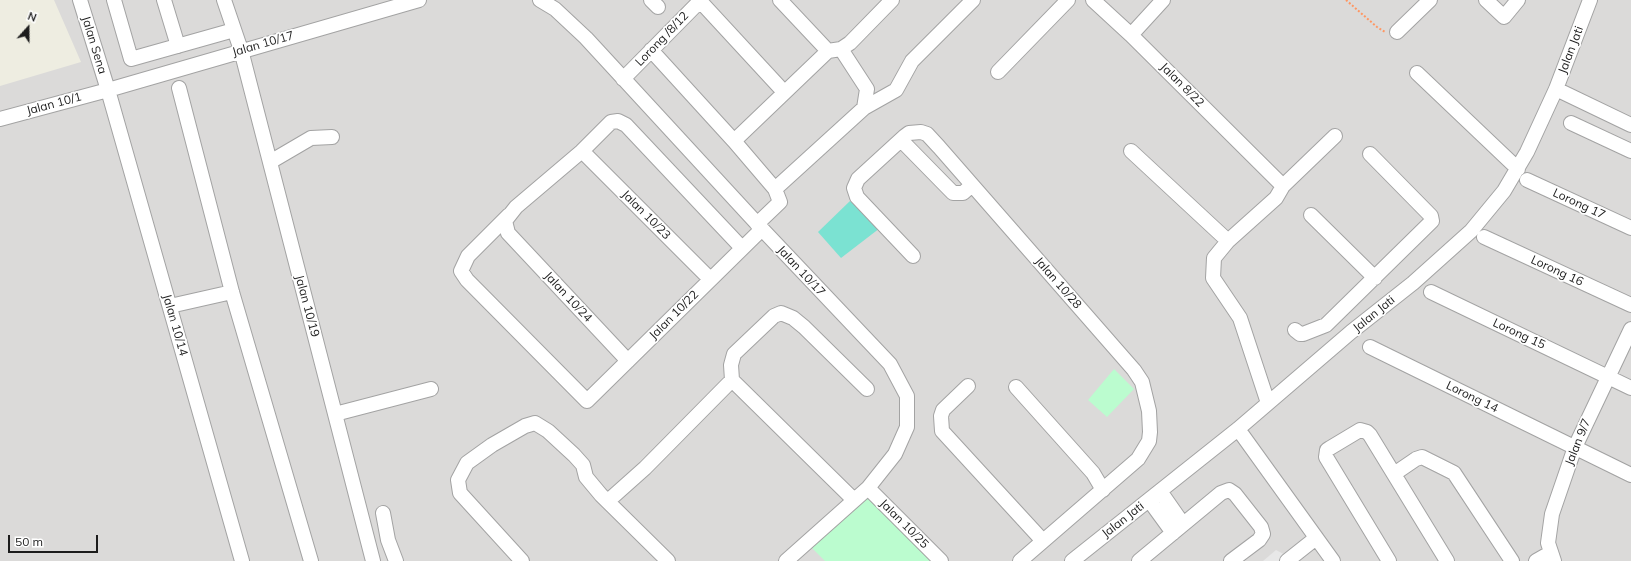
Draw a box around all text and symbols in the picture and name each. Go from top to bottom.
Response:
north arrow [8,8,48,48]
text: N [26,9,39,25]
street label: Lorong /8/12 [632,9,692,69]
street label: Jalan Sena [78,14,110,76]
street label: Jalan Jati [1555,24,1587,76]
street label: Jalan 10/17 [230,28,296,60]
street label: Jalan 8/22 [1157,60,1207,110]
street label: Jalan 10/1 [25,90,83,118]
street label: Lorong 17 [1550,186,1608,222]
street label: Jalan 10/23 [618,187,674,243]
street label: Jalan 10/17 [774,243,828,299]
street label: Lorong 16 [1528,253,1586,289]
street label: Jalan 10/28 [1032,254,1084,312]
street label: Jalan 10/24 [541,269,595,325]
street label: Jalan 10/19 [292,273,322,339]
street label: Jalan 10/22 [646,287,702,343]
street label: Jalan 10/14 [159,292,191,358]
street label: Jalan Jati [1350,293,1398,335]
street label: Lorong 15 [1490,316,1548,352]
street label: Lorong 14 [1444,378,1500,416]
street label: Jalan 9/7 [1562,416,1594,468]
street label: Jalan 10/25 [876,496,932,552]
street label: Jalan Jati [1099,499,1147,541]
scale bar [10,527,100,553]
text: 50 m [15,534,43,549]

